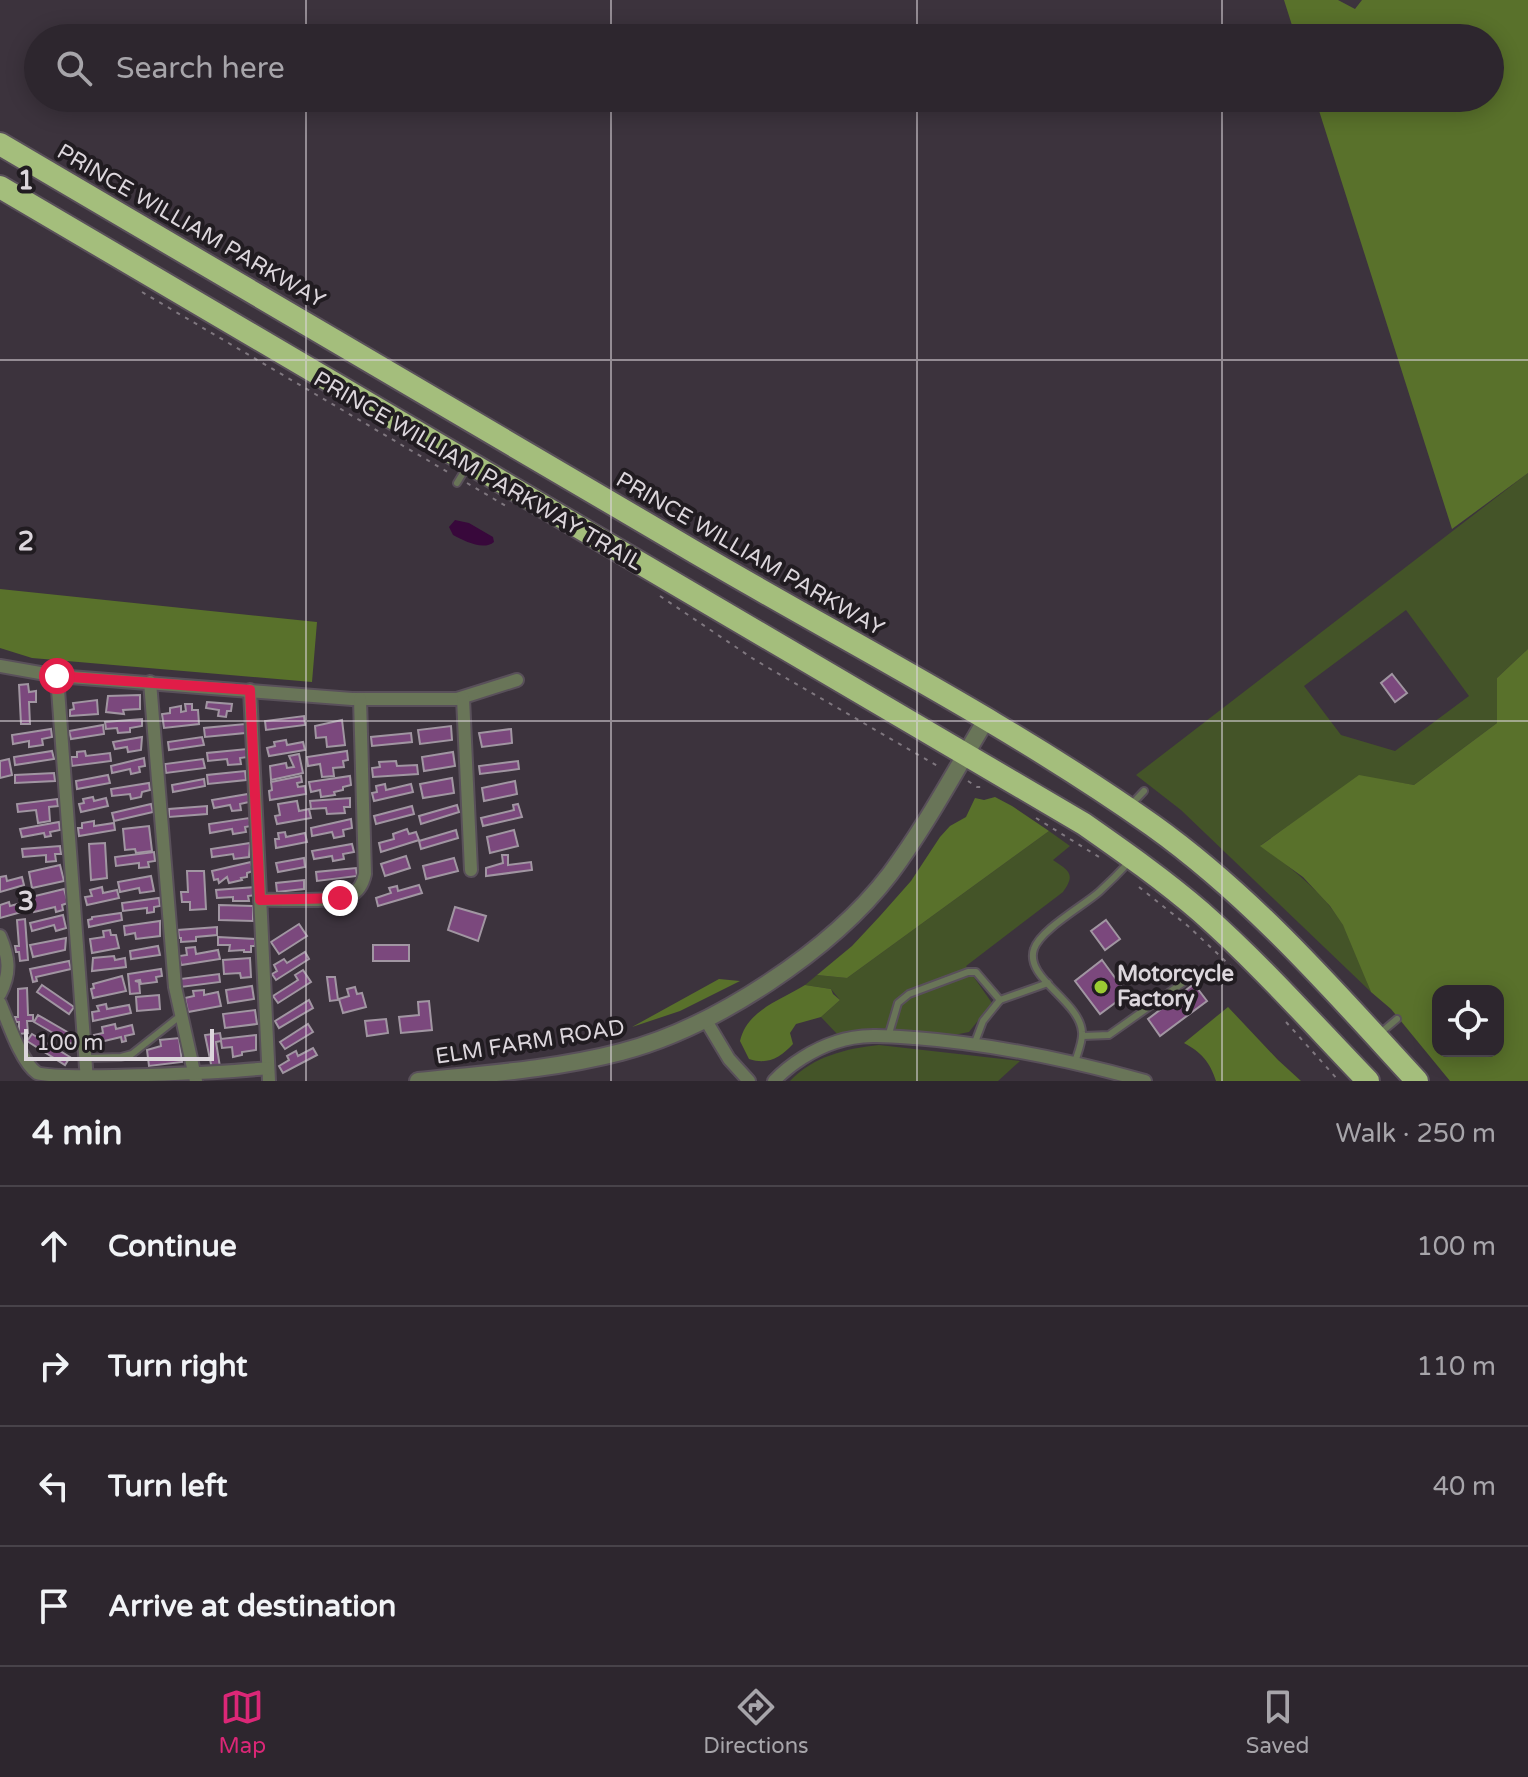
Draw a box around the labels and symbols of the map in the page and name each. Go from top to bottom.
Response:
street label: PRINCE WILLIAM PARKWAY [52,138,330,314]
text: 1 [18,165,34,196]
street label: PRINCE WILLIAM PARKWAY TRAIL [309,366,647,576]
street label: PRINCE WILLIAM PARKWAY [611,466,889,642]
text: 2 [18,526,34,557]
route start [39,658,75,694]
route end [322,880,358,916]
text: 3 [18,886,34,917]
place label: Motorcycle Factory [1117,961,1234,1012]
marker: Motorcycle Factory [1092,978,1110,996]
street label: ELM FARM ROAD [434,1014,626,1070]
scale bar [24,1025,214,1061]

